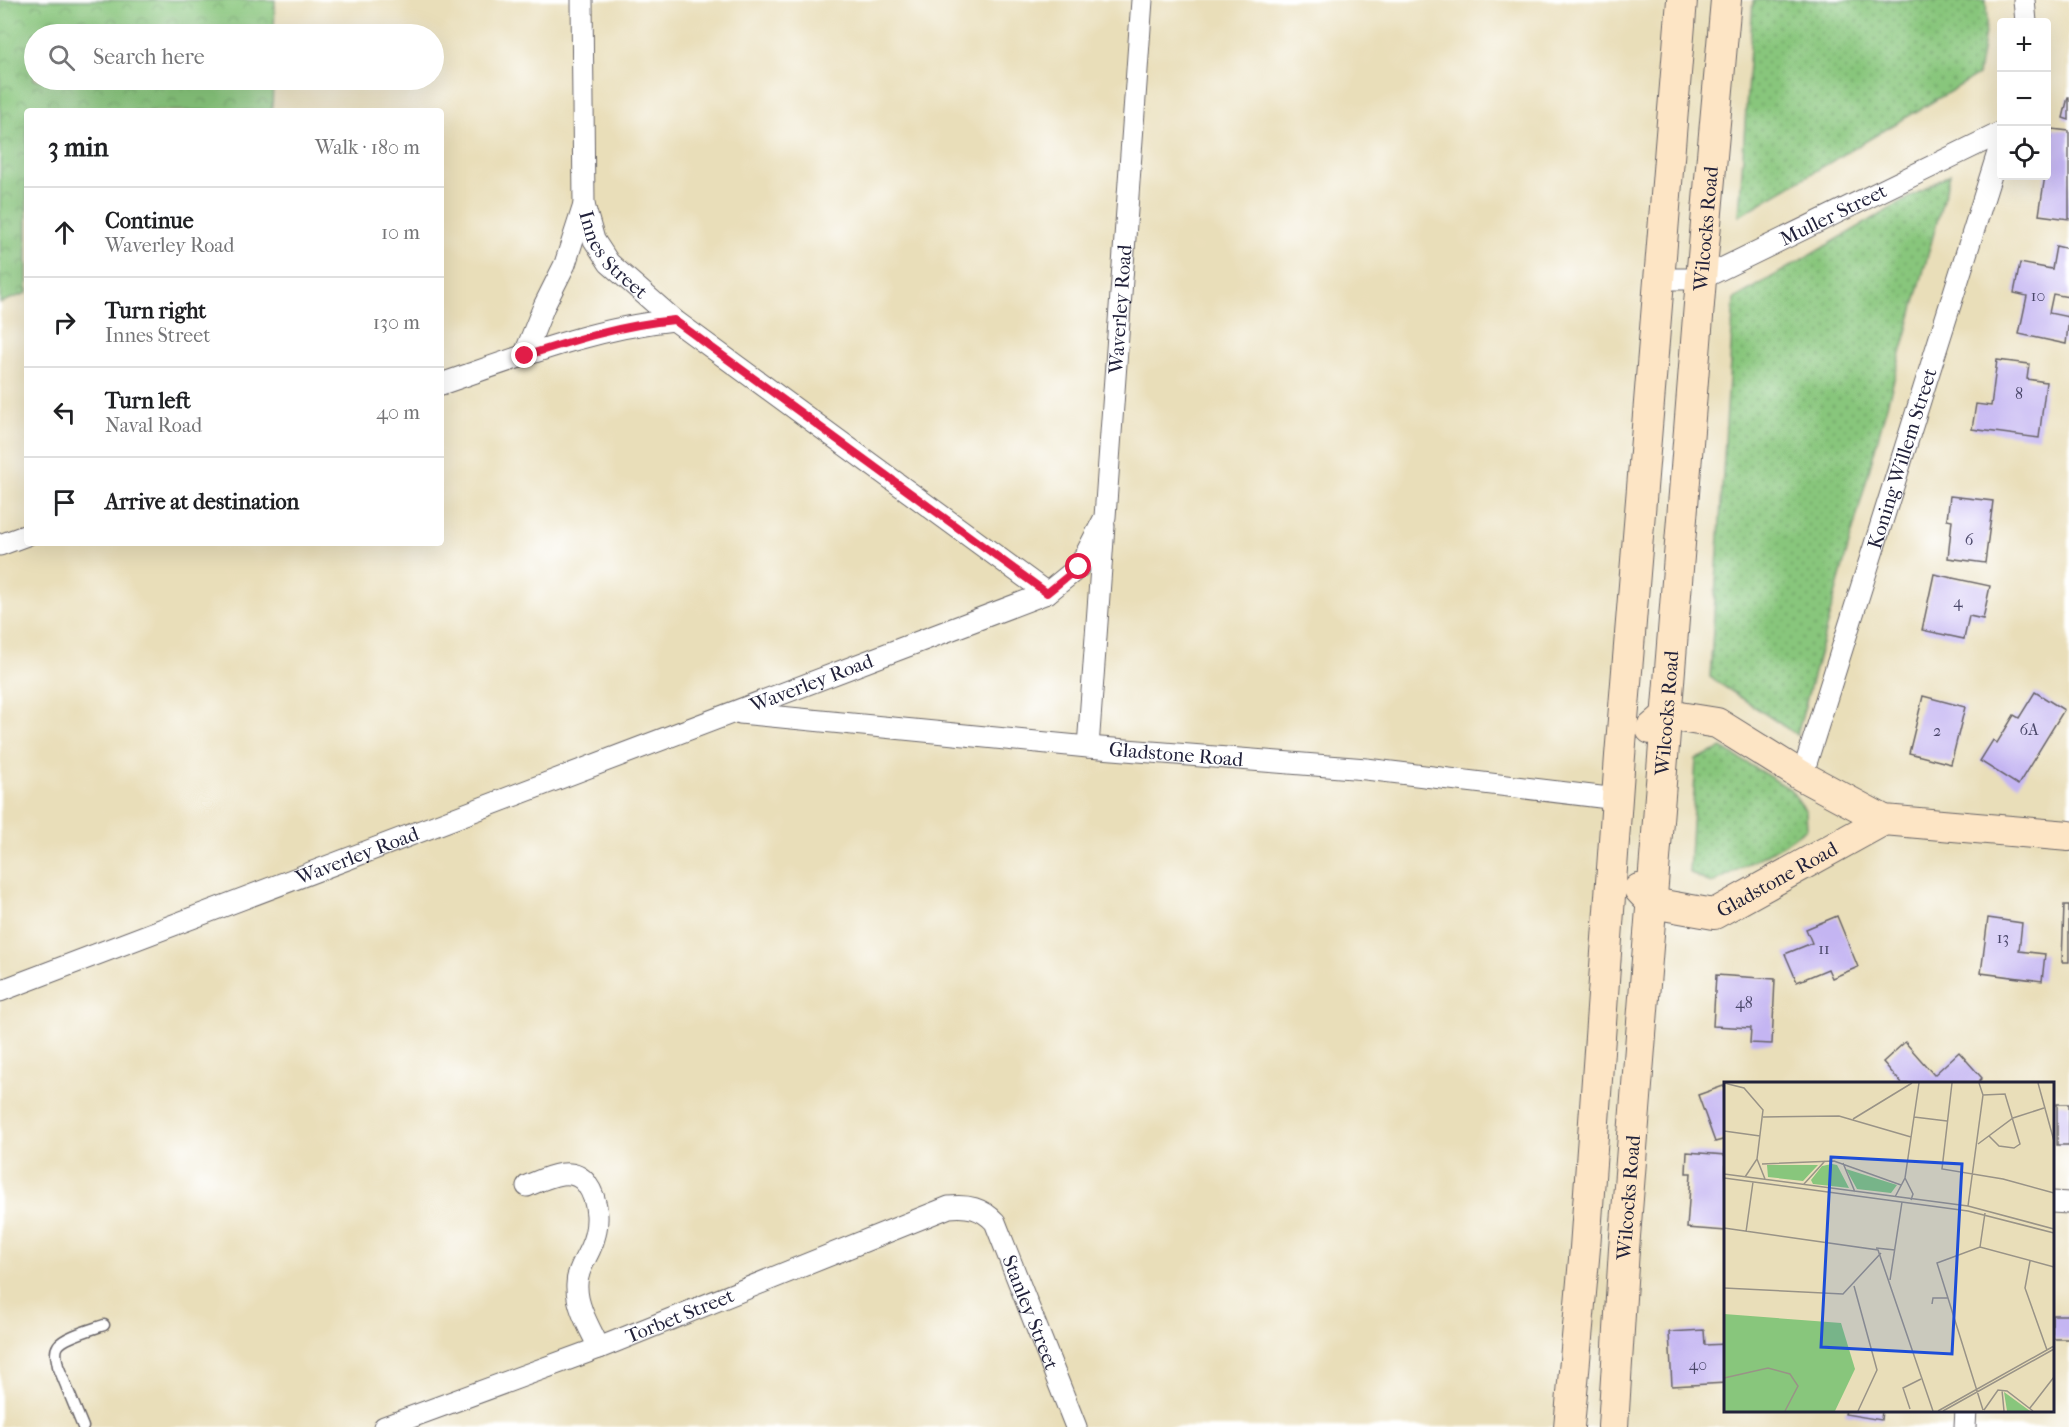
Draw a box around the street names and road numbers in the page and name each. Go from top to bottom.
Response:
street label: Wilcocks Road [1689,164,1723,293]
street label: Muller Street [1776,179,1890,250]
street label: Innes Street [575,208,653,303]
street label: Waverley Road [1104,243,1136,376]
street label: Koning Willem Street [1863,365,1941,552]
street label: Waverley Road [746,648,877,717]
street label: Wilcocks Road [1650,649,1683,777]
street label: Gladstone Road [1108,737,1245,771]
street label: Waverley Road [292,821,423,889]
street label: Gladstone Road [1712,836,1842,922]
street label: Wilcocks Road [1612,1133,1645,1262]
street label: Stanley Street [998,1252,1064,1373]
street label: Torbet Street [622,1283,737,1348]

